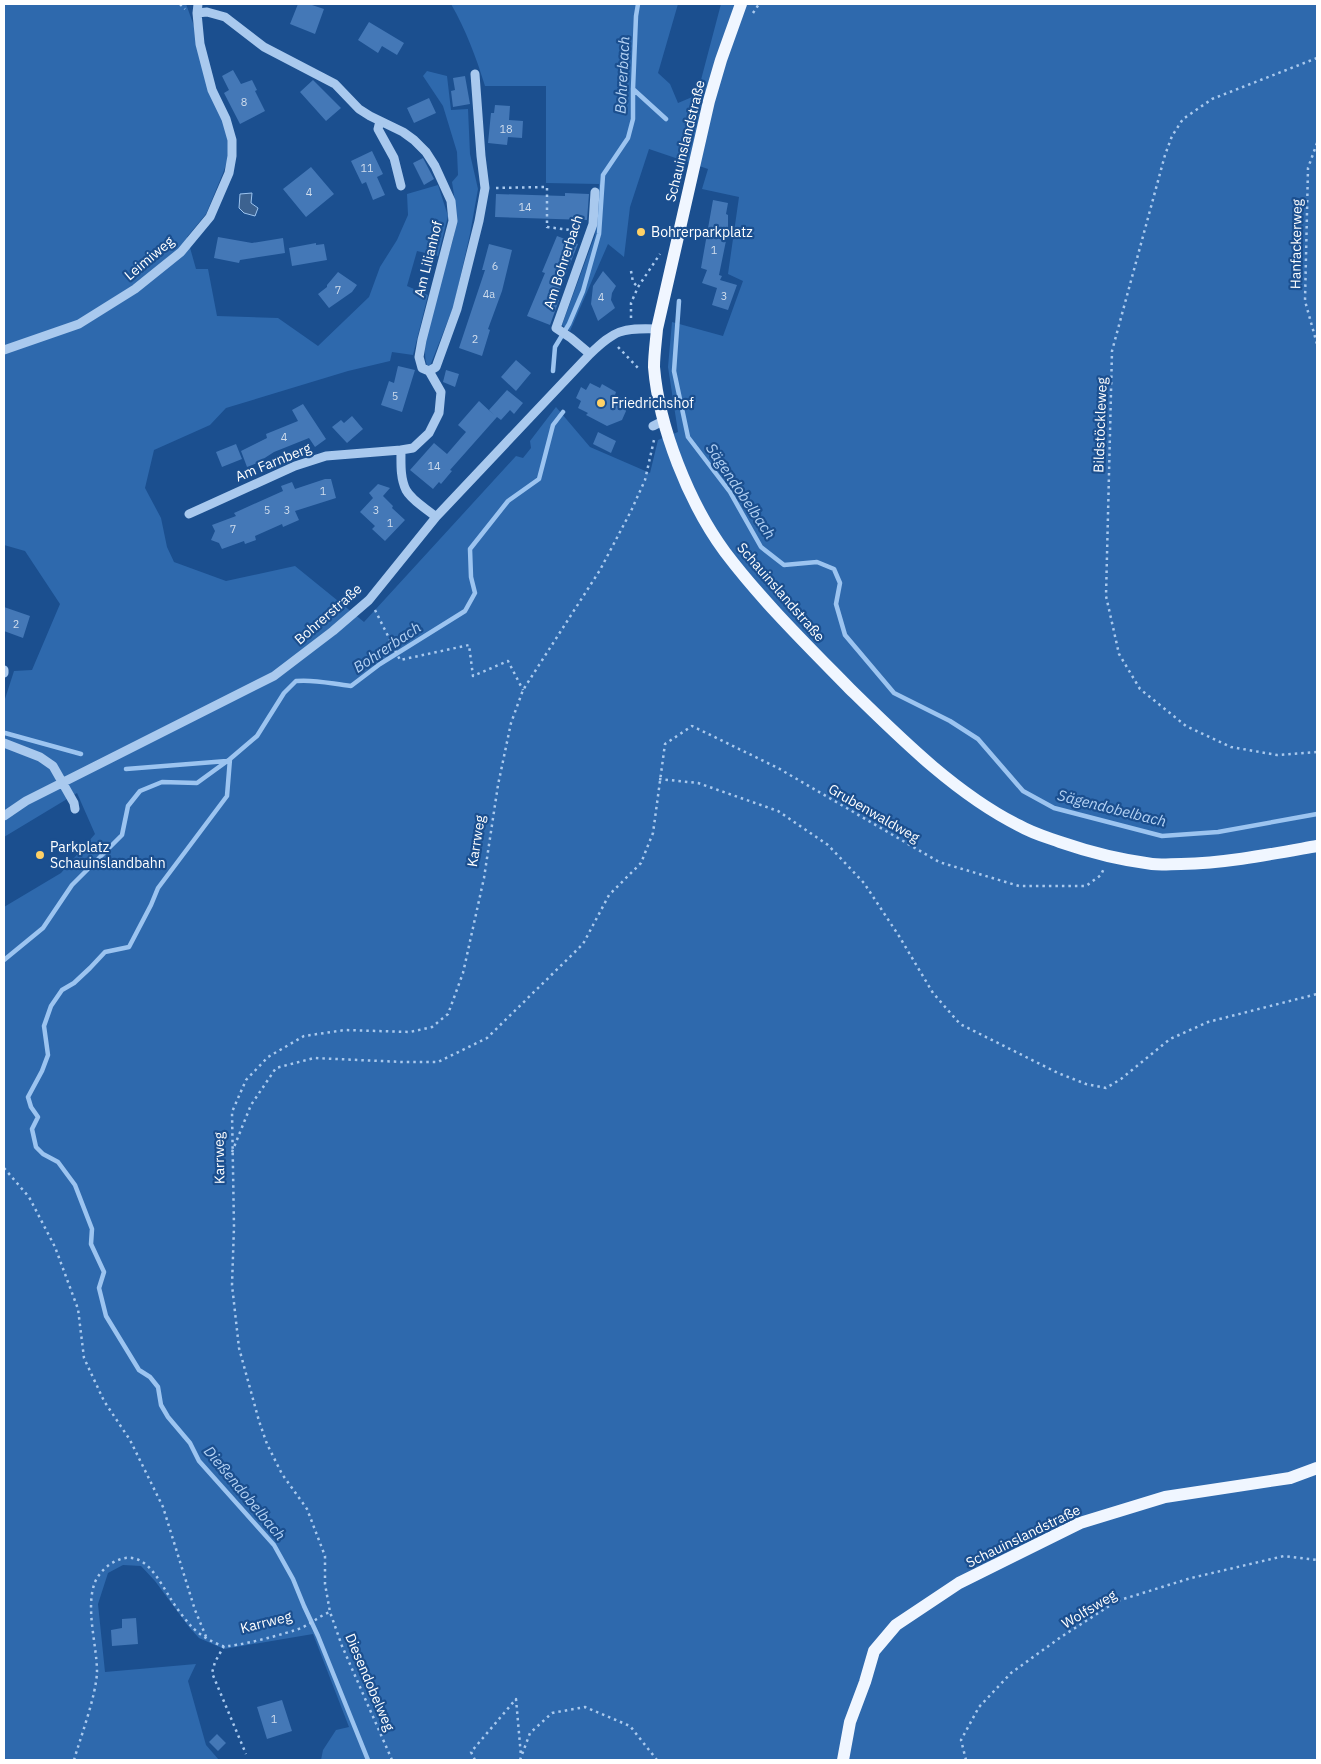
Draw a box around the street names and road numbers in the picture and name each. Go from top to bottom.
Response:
street label: Schauinslandstraße [661,78,709,204]
street label: Hanfackerweg [1286,198,1306,289]
street label: Am Bohrerbach [539,213,587,311]
street label: Am Lilianhof [410,219,446,299]
street label: Leimiweg [120,232,178,284]
street label: Bildstöckleweg [1089,376,1111,473]
street label: Am Farnberg [232,438,314,485]
street label: Schauinslandstraße [733,539,829,645]
street label: Bohrerstraße [291,580,366,648]
street label: Grubenwaldweg [825,780,923,847]
street label: Karrweg [463,813,489,868]
street label: Karrweg [210,1131,228,1184]
street label: Schauinslandstraße [963,1500,1083,1571]
street label: Wolfsweg [1058,1585,1120,1632]
street label: Karrweg [238,1607,294,1637]
street label: Diesendobelweg [341,1630,399,1734]

